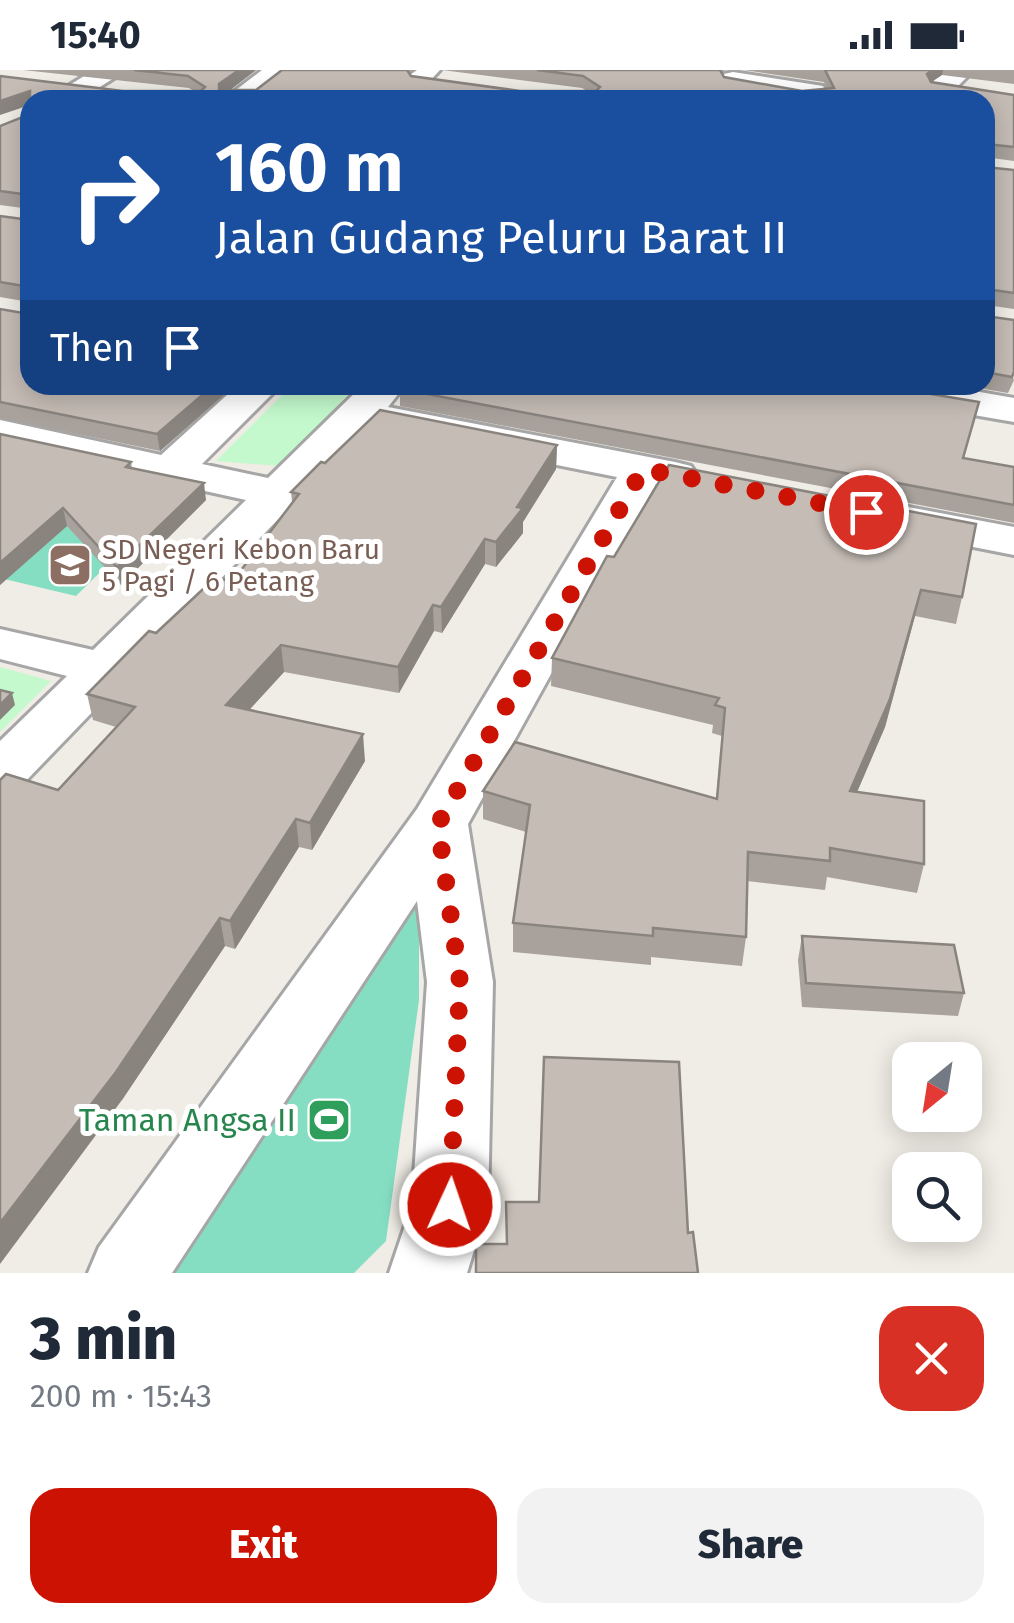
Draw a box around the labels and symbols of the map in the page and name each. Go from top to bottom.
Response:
pin [824,470,909,555]
place label: SD Negeri Kebon Baru 5 Pagi / 6 Petang [102,533,380,598]
school or university icon: SD Negeri Kebon Baru 5 Pagi / 6 Petang [47,542,93,588]
north arrow [892,1042,982,1132]
sports icon: Taman Angsa II [306,1097,352,1143]
place label: Taman Angsa II [79,1101,296,1139]
position arrow [398,1153,502,1257]

